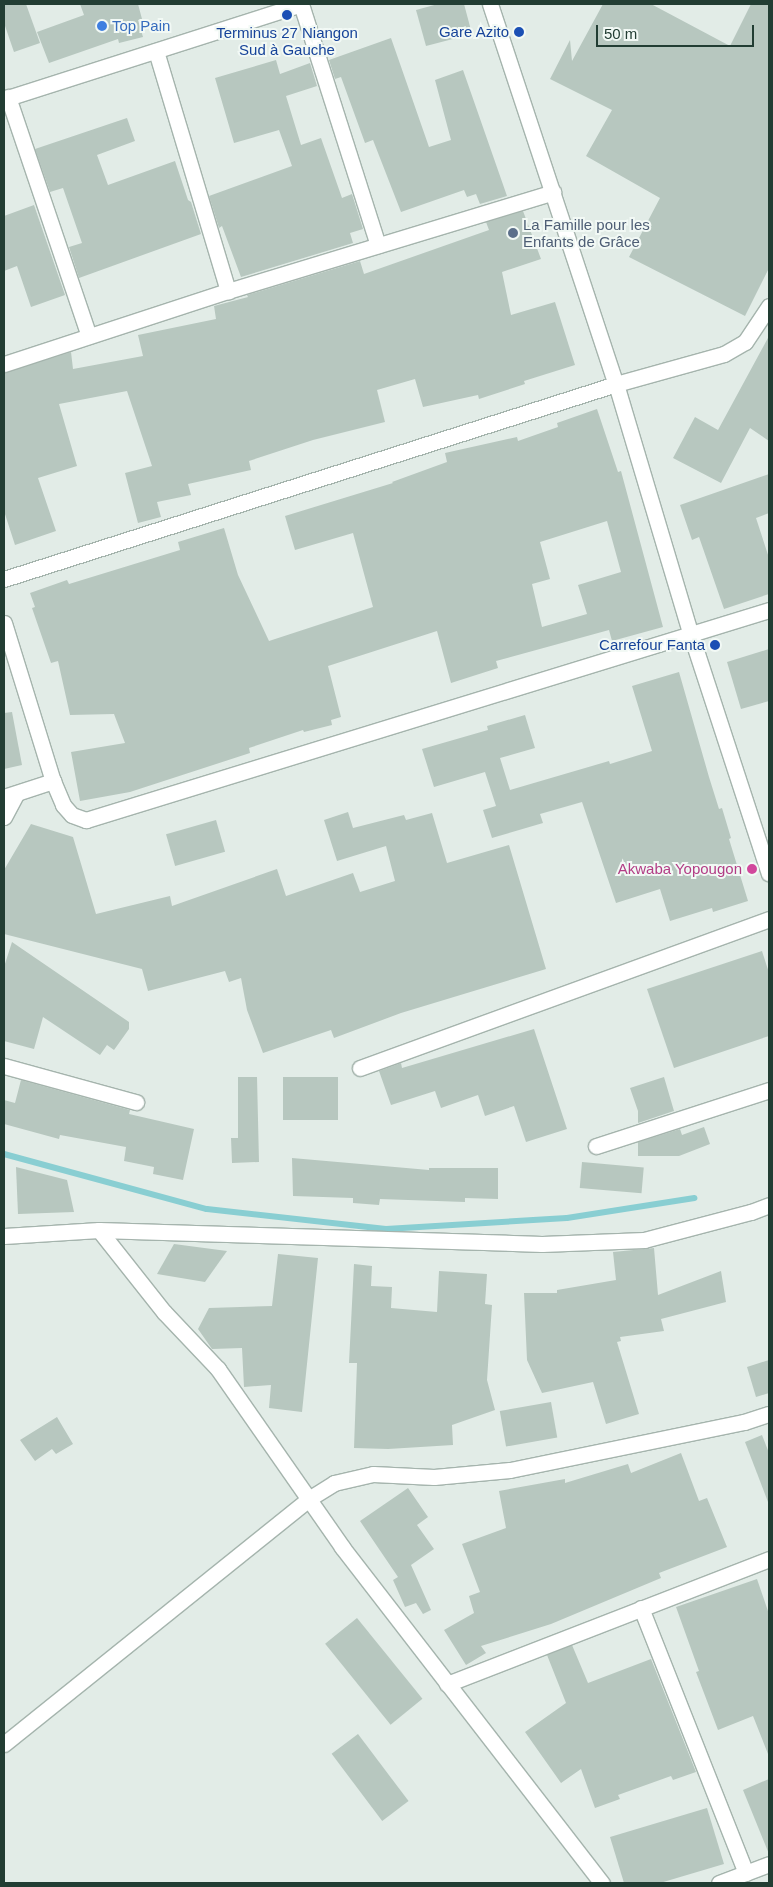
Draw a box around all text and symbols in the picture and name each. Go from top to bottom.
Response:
marker: Terminus 27 Niangon Sud à Gauche [281,9,293,21]
scale bar [598,15,756,47]
place label: Top Pain [112,17,170,35]
marker: Top Pain [96,20,108,32]
place label: Terminus 27 Niangon Sud à Gauche [216,23,358,58]
place label: Gare Azito [438,23,509,41]
text: 50 m [604,25,637,42]
marker: Gare Azito [513,26,525,38]
place label: La Famille pour les Enfants de Grâce [523,215,650,250]
marker: La Famille pour les Enfants de Grâce [507,227,519,239]
place label: Carrefour Fanta [599,636,705,654]
marker: Carrefour Fanta [709,639,721,651]
place label: Akwaba Yopougon [617,860,742,878]
marker: Akwaba Yopougon [746,863,758,875]

